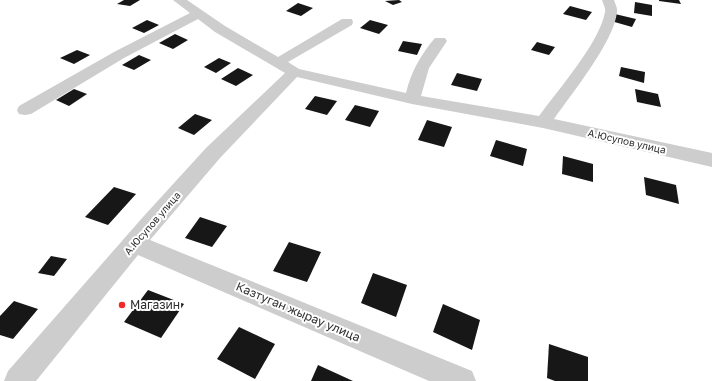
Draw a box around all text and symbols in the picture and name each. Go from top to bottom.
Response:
street label: А.Юсупов улица [587,126,667,156]
street label: А.Юсупов улица [121,189,183,257]
street label: Казтуган жырау улица [234,279,363,345]
place label: Магазин [130,297,180,312]
marker: Магазин [117,300,127,310]

